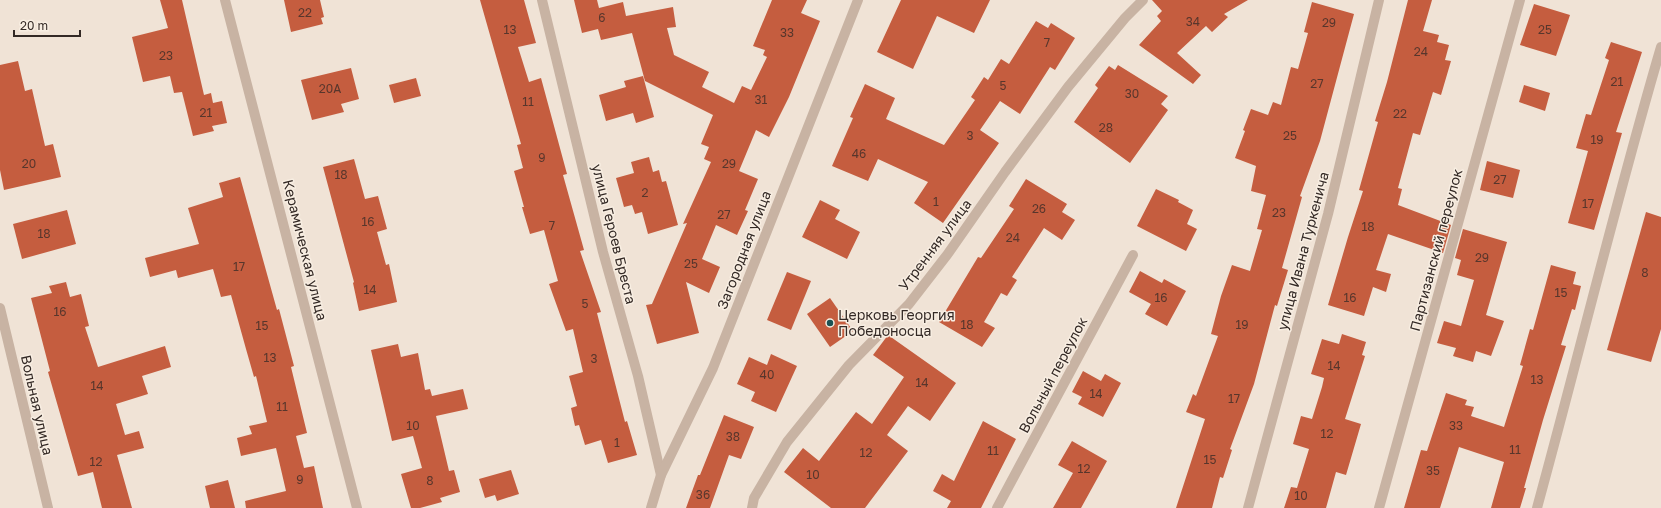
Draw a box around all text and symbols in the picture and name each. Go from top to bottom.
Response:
house number: 22 [298,5,312,20]
house number: 6 [598,10,606,25]
scale bar [14,12,80,38]
house number: 34 [1186,14,1200,29]
house number: 29 [1322,15,1336,30]
text: 20 m [20,18,48,33]
house number: 13 [504,22,516,37]
house number: 25 [1538,22,1552,37]
house number: 33 [780,25,794,40]
house number: 7 [1044,35,1050,50]
house number: 24 [1414,44,1428,59]
house number: 23 [159,48,173,63]
house number: 21 [1611,74,1624,89]
house number: 27 [1310,76,1324,91]
house number: 5 [1000,78,1007,93]
house number: 20А [319,81,341,96]
house number: 30 [1125,86,1139,101]
house number: 31 [755,92,768,107]
house number: 11 [522,94,534,109]
house number: 21 [200,105,213,120]
house number: 22 [1393,106,1407,121]
house number: 28 [1099,120,1113,135]
house number: 3 [966,128,974,143]
house number: 25 [1283,128,1297,143]
house number: 19 [1590,132,1604,147]
house number: 46 [852,146,866,161]
house number: 9 [538,150,546,165]
house number: 20 [22,156,36,171]
house number: 29 [722,156,736,171]
street label: улица Героев Бреста [589,162,640,306]
house number: 18 [334,167,348,182]
street label: Партизанский переулок [1406,167,1465,333]
street label: улица Ивана Туркенича [1273,170,1332,332]
house number: 27 [1493,172,1507,187]
street label: Керамическая улица [280,178,331,322]
house number: 2 [642,185,649,200]
street label: Загородная улица [713,188,774,312]
house number: 1 [933,194,939,209]
street label: Утренняя улица [895,196,975,294]
house number: 17 [1582,196,1594,211]
house number: 26 [1032,201,1046,216]
house number: 23 [1272,205,1286,220]
house number: 27 [717,207,731,222]
house number: 16 [361,214,375,229]
house number: 7 [549,218,555,233]
house number: 18 [1361,219,1375,234]
house number: 18 [37,226,51,241]
house number: 24 [1006,230,1020,245]
house number: 29 [1475,250,1489,265]
house number: 25 [684,256,698,271]
house number: 17 [233,259,245,274]
house number: 8 [1641,265,1649,280]
house number: 14 [363,282,377,297]
house number: 15 [1555,285,1567,300]
house number: 16 [1154,290,1168,305]
house number: 16 [1343,290,1357,305]
house number: 5 [582,296,589,311]
house number: 16 [53,304,67,319]
place label: Церковь Георгия Победоносца [838,306,955,339]
street label: Вольный переулок [1015,314,1090,436]
house number: 18 [960,317,974,332]
house number: 19 [1235,317,1249,332]
house number: 15 [256,318,268,333]
marker: Церковь Георгия Победоносца [825,318,835,328]
house number: 13 [264,350,276,365]
house number: 3 [590,351,598,366]
street label: Вольная улица [18,353,57,457]
house number: 14 [1327,358,1341,373]
house number: 40 [760,367,774,382]
house number: 13 [1531,372,1543,387]
house number: 14 [915,375,929,390]
house number: 14 [90,378,104,393]
house number: 14 [1089,386,1103,401]
house number: 17 [1228,391,1240,406]
house number: 11 [276,399,288,414]
house number: 10 [406,418,420,433]
house number: 33 [1449,418,1463,433]
house number: 12 [1321,426,1333,441]
house number: 38 [726,429,740,444]
house number: 1 [614,435,620,450]
house number: 11 [1509,442,1521,457]
house number: 11 [987,443,999,458]
house number: 12 [860,445,872,460]
house number: 15 [1204,452,1216,467]
house number: 12 [90,454,102,469]
house number: 12 [1078,461,1090,476]
house number: 35 [1426,463,1440,478]
house number: 10 [806,467,820,482]
house number: 9 [296,472,304,487]
house number: 8 [426,473,434,488]
house number: 36 [696,487,710,502]
house number: 10 [1294,488,1308,503]

